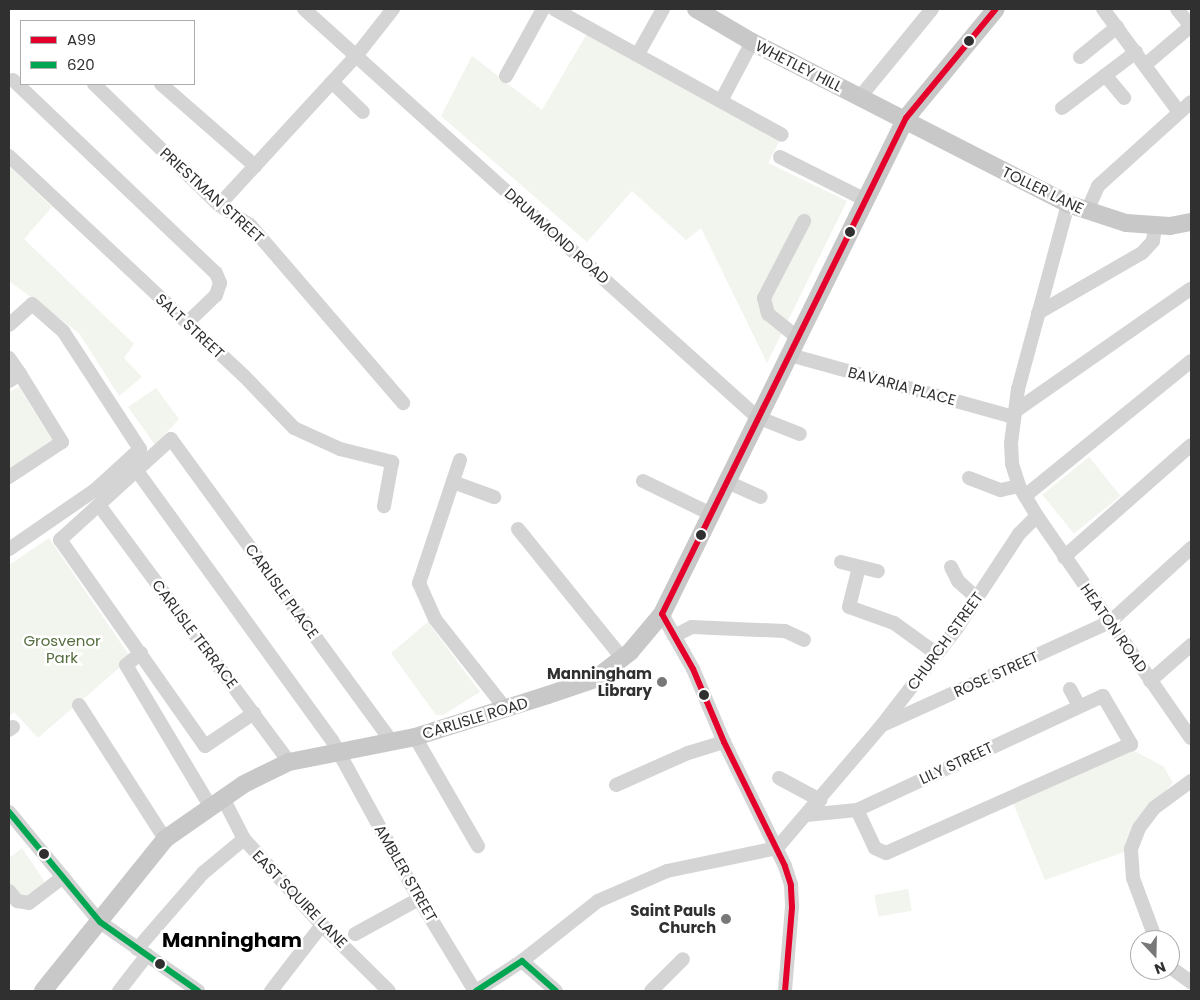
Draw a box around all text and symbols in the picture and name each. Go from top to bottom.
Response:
legend [20,20,195,85]
text: A99 [67,29,96,50]
street label: WHETLEY HILL [753,36,845,96]
unlabelled marker [964,36,974,46]
text: 620 [67,54,95,75]
street label: PRIESTMAN STREET [156,144,268,246]
street label: TOLLER LANE [999,163,1087,217]
street label: DRUMMOND ROAD [501,184,613,288]
unlabelled marker [845,227,855,237]
street label: SALT STREET [152,290,228,362]
street label: BAVARIA PLACE [846,363,958,409]
unlabelled marker [696,530,706,540]
street label: CARLISLE PLACE [242,540,322,642]
street label: CARLISLE TERRACE [148,576,242,692]
street label: HEATON ROAD [1077,580,1151,676]
street label: CHURCH STREET [903,588,987,694]
park label: Grosvenor Park [23,631,101,666]
street label: ROSE STREET [951,647,1041,701]
place label: Manningham Library [547,664,652,699]
marker: Manningham Library [656,676,668,688]
unlabelled marker [699,690,709,700]
street label: CARLISLE ROAD [420,693,530,743]
street label: LILY STREET [916,738,996,788]
street label: AMBLER STREET [371,821,441,925]
street label: EAST SQUIRE LANE [249,846,351,952]
unlabelled marker [39,849,49,859]
place label: Saint Pauls Church [630,901,716,936]
marker: Saint Pauls Church [720,913,732,925]
district label: Manningham [162,928,302,952]
north arrow [1130,930,1180,980]
text: N [1152,957,1169,979]
unlabelled marker [155,959,165,969]

